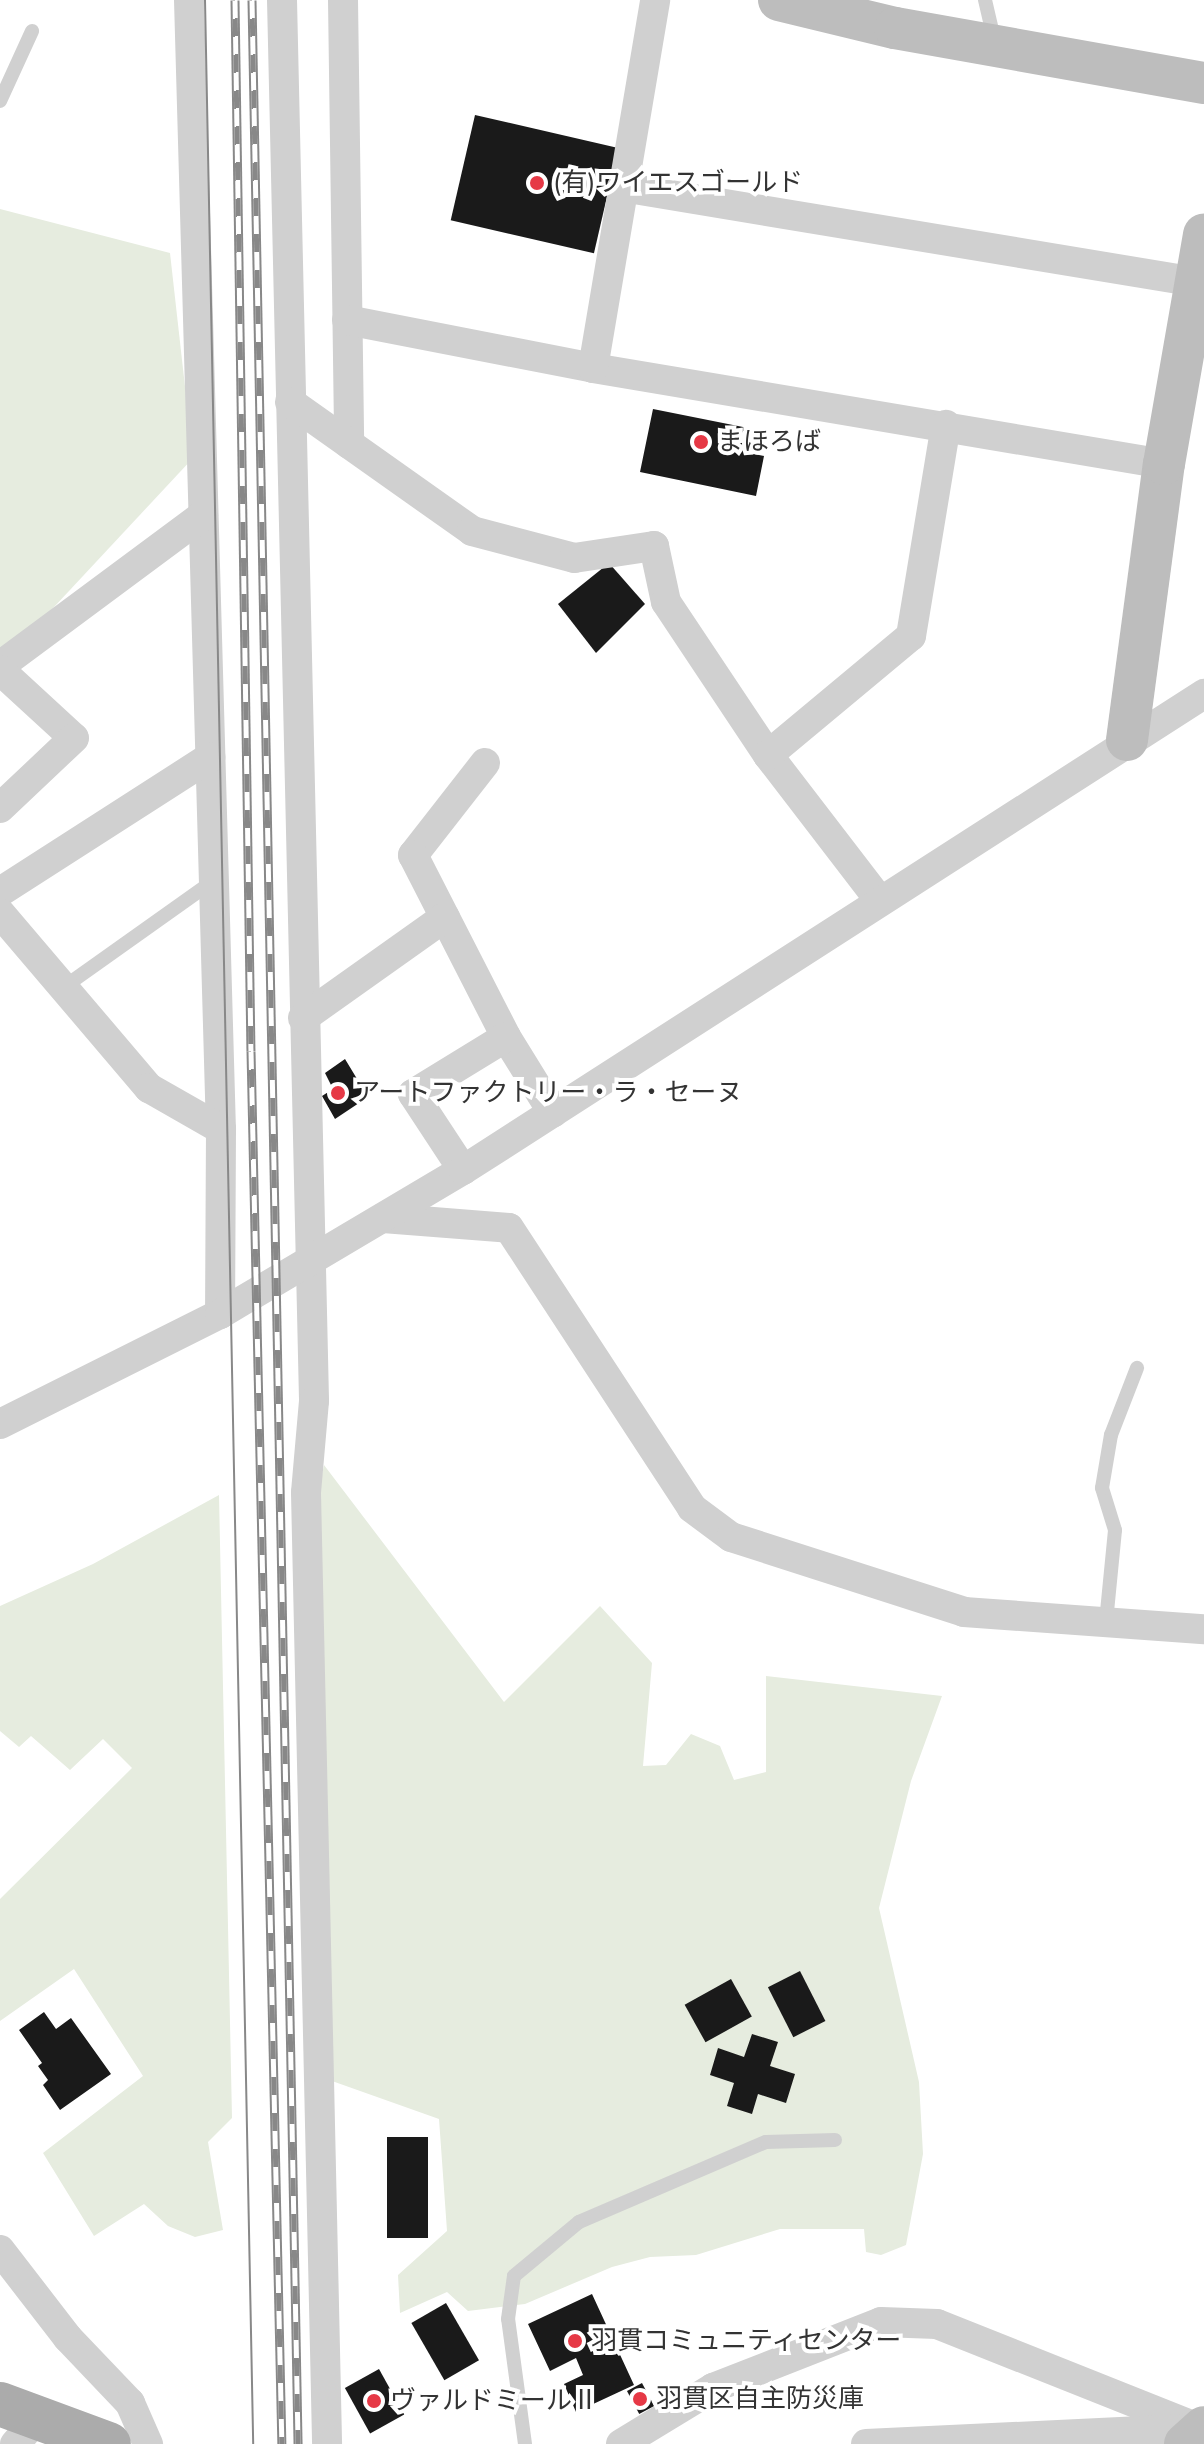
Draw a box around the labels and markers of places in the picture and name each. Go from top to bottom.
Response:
place label: (有)ワイエスゴールド [553,167,803,199]
marker: (有)ワイエスゴールド [528,174,546,192]
place label: まほろば [717,426,821,458]
marker: まほろば [692,433,710,451]
place label: アートファクトリー・ラ・セーヌ [354,1077,742,1109]
marker: アートファクトリー・ラ・セーヌ [329,1084,347,1102]
place label: 羽貫コミュニティセンター [591,2325,903,2357]
marker: 羽貫コミュニティセンター [566,2332,584,2350]
place label: 羽貫区自主防災庫 [656,2383,864,2415]
place label: ヴァルドミールⅡ [390,2385,598,2417]
marker: 羽貫区自主防災庫 [631,2390,649,2408]
marker: ヴァルドミールⅡ [365,2392,383,2410]

